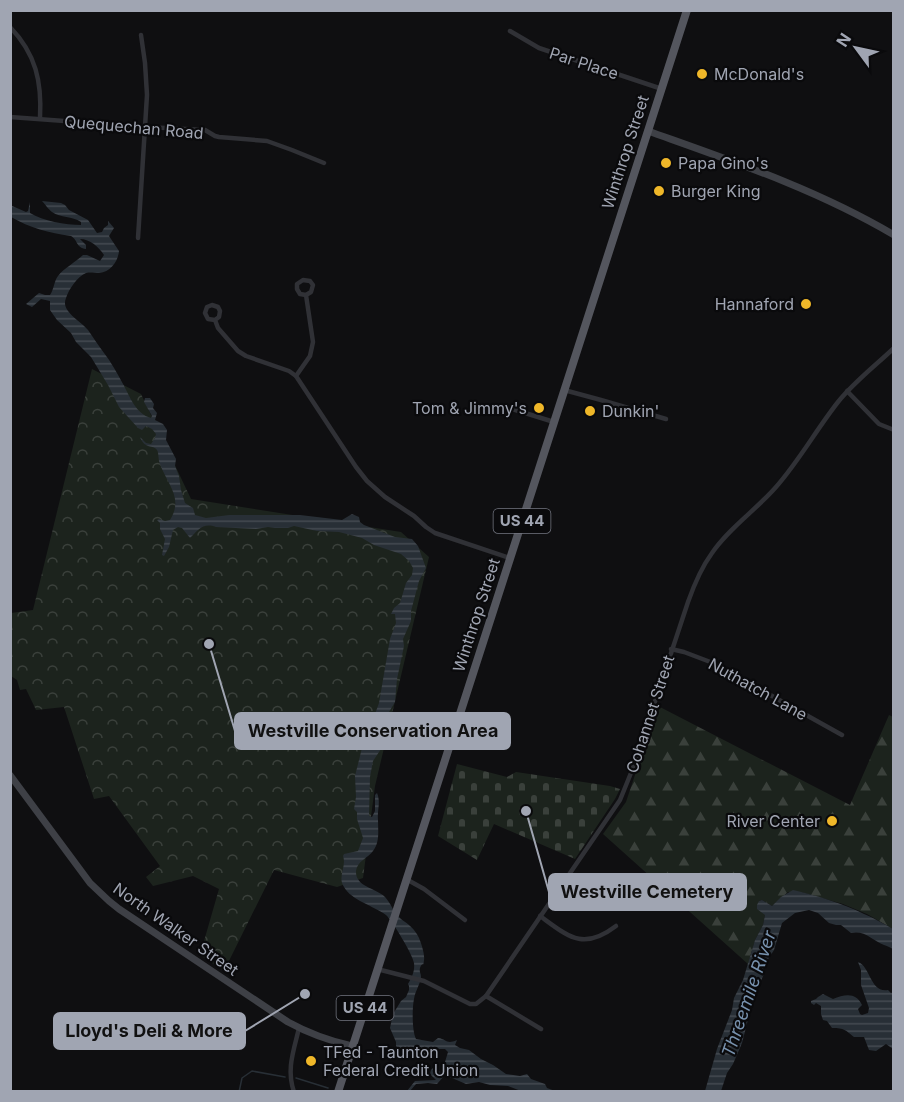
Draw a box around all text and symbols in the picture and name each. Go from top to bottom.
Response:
north arrow [826,18,886,78]
text: N [832,29,855,50]
street label: Par Place [547,42,621,84]
place label: McDonald's [714,64,804,84]
marker: McDonald's [695,67,709,81]
street label: Winthrop Street [597,93,653,211]
street label: Quequechan Road [64,111,204,143]
place label: Papa Gino's [678,153,769,173]
marker: Papa Gino's [659,156,673,170]
place label: Burger King [671,181,761,201]
marker: Burger King [652,184,666,198]
place label: Hannaford [715,294,794,314]
marker: Hannaford [799,297,813,311]
place label: Tom & Jimmy's [412,398,527,418]
marker: Tom & Jimmy's [532,401,546,415]
place label: Dunkin' [602,401,659,421]
marker: Dunkin' [583,404,597,418]
road number: US 44 [494,509,550,533]
street label: Winthrop Street [448,556,504,674]
street label: Cohannet Street [622,652,678,776]
street label: Nuthatch Lane [705,654,811,724]
callout: Westville Conservation Area [235,713,510,749]
text: Westville Conservation Area [248,720,498,741]
place label: River Center [726,811,820,831]
marker: River Center [825,814,839,828]
callout: Westville Cemetery [549,874,746,910]
street label: North Walker Street [109,878,243,980]
text: Westville Cemetery [561,881,734,902]
water label: Threemile River [717,927,780,1060]
road number: US 44 [336,996,394,1020]
callout: Lloyd's Deli & More [54,1013,245,1049]
text: Lloyd's Deli & More [65,1020,233,1041]
place label: TFed - Taunton Federal Credit Union [323,1042,478,1080]
marker: TFed - Taunton Federal Credit Union [304,1054,318,1068]

